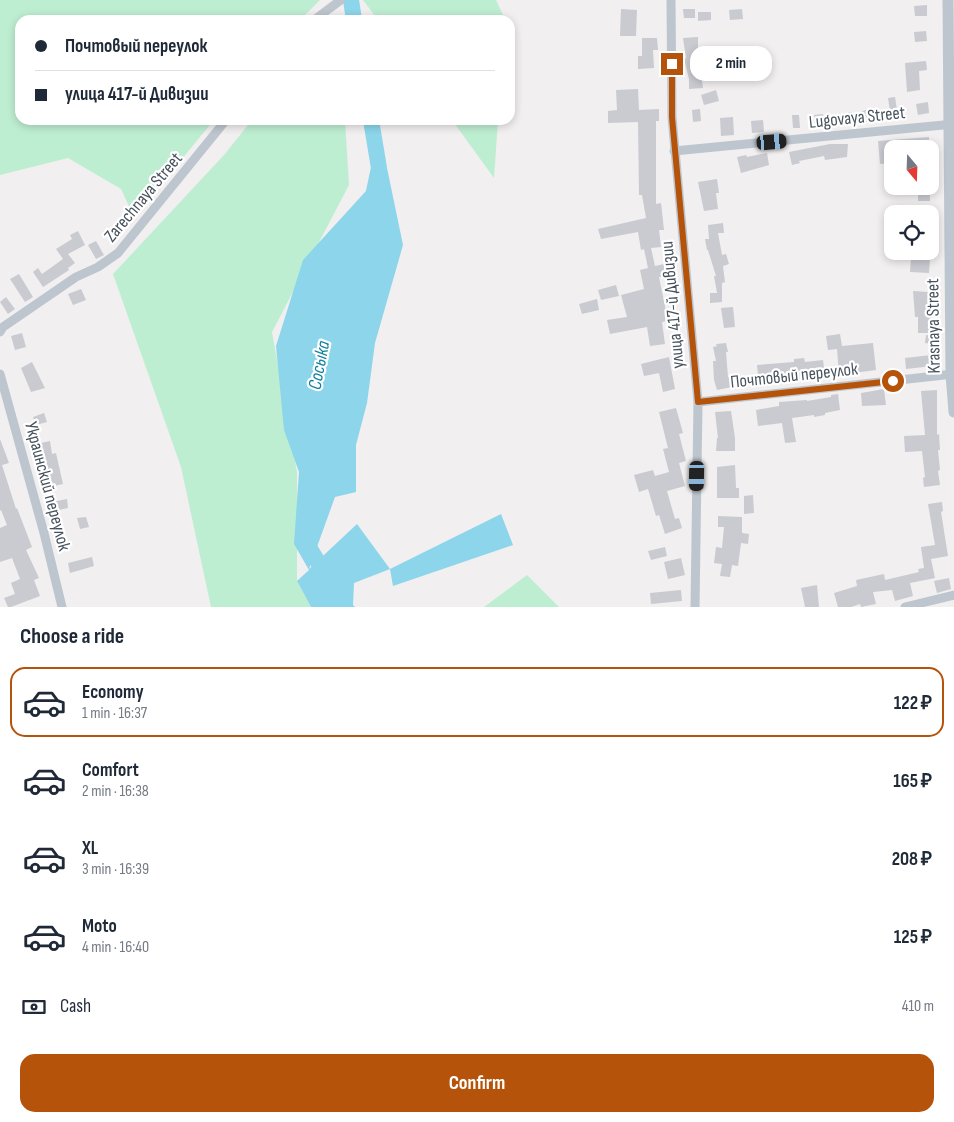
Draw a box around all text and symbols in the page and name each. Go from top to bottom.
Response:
text: Почтовый переулок [65,35,208,58]
callout: 2 min [690,46,772,82]
route end [661,53,683,75]
text: 2 min [716,54,746,73]
text: улица 417-й Дивизии [65,83,208,106]
street label: Lugovaya Street [808,102,907,133]
car [756,133,787,151]
north arrow [884,140,939,195]
map controls [884,140,939,260]
street label: Zarechnaya Street [100,148,187,246]
button: locate [884,205,939,260]
street label: улица 417-й Дивизии [656,240,689,369]
street label: Krasnaya Street [922,278,945,374]
water label: Сосыка [303,339,336,392]
street label: Почтовый переулок [729,358,859,393]
route start [882,370,904,392]
street label: Украинский переулок [20,419,75,553]
car [689,461,704,491]
text: Choose a ride [20,623,124,650]
icon: car [22,680,67,725]
text: Economy [82,681,144,704]
text: 122 ₽ [894,692,932,715]
text: 1 min · 16:37 [82,704,147,723]
icon: car [22,758,67,803]
text: Comfort [82,759,139,782]
text: 165 ₽ [893,770,932,793]
text: 2 min · 16:38 [82,782,149,801]
icon: car [22,836,67,881]
text: XL [82,837,98,860]
text: 208 ₽ [892,848,932,871]
text: 3 min · 16:39 [82,860,149,879]
icon: car [22,914,67,959]
text: Moto [82,915,117,938]
text: 125 ₽ [894,926,932,949]
text: 4 min · 16:40 [82,938,149,957]
icon: cash [20,993,48,1021]
text: Cash [60,995,91,1018]
text: 410 m [902,997,934,1016]
button: Confirm [20,1054,934,1112]

